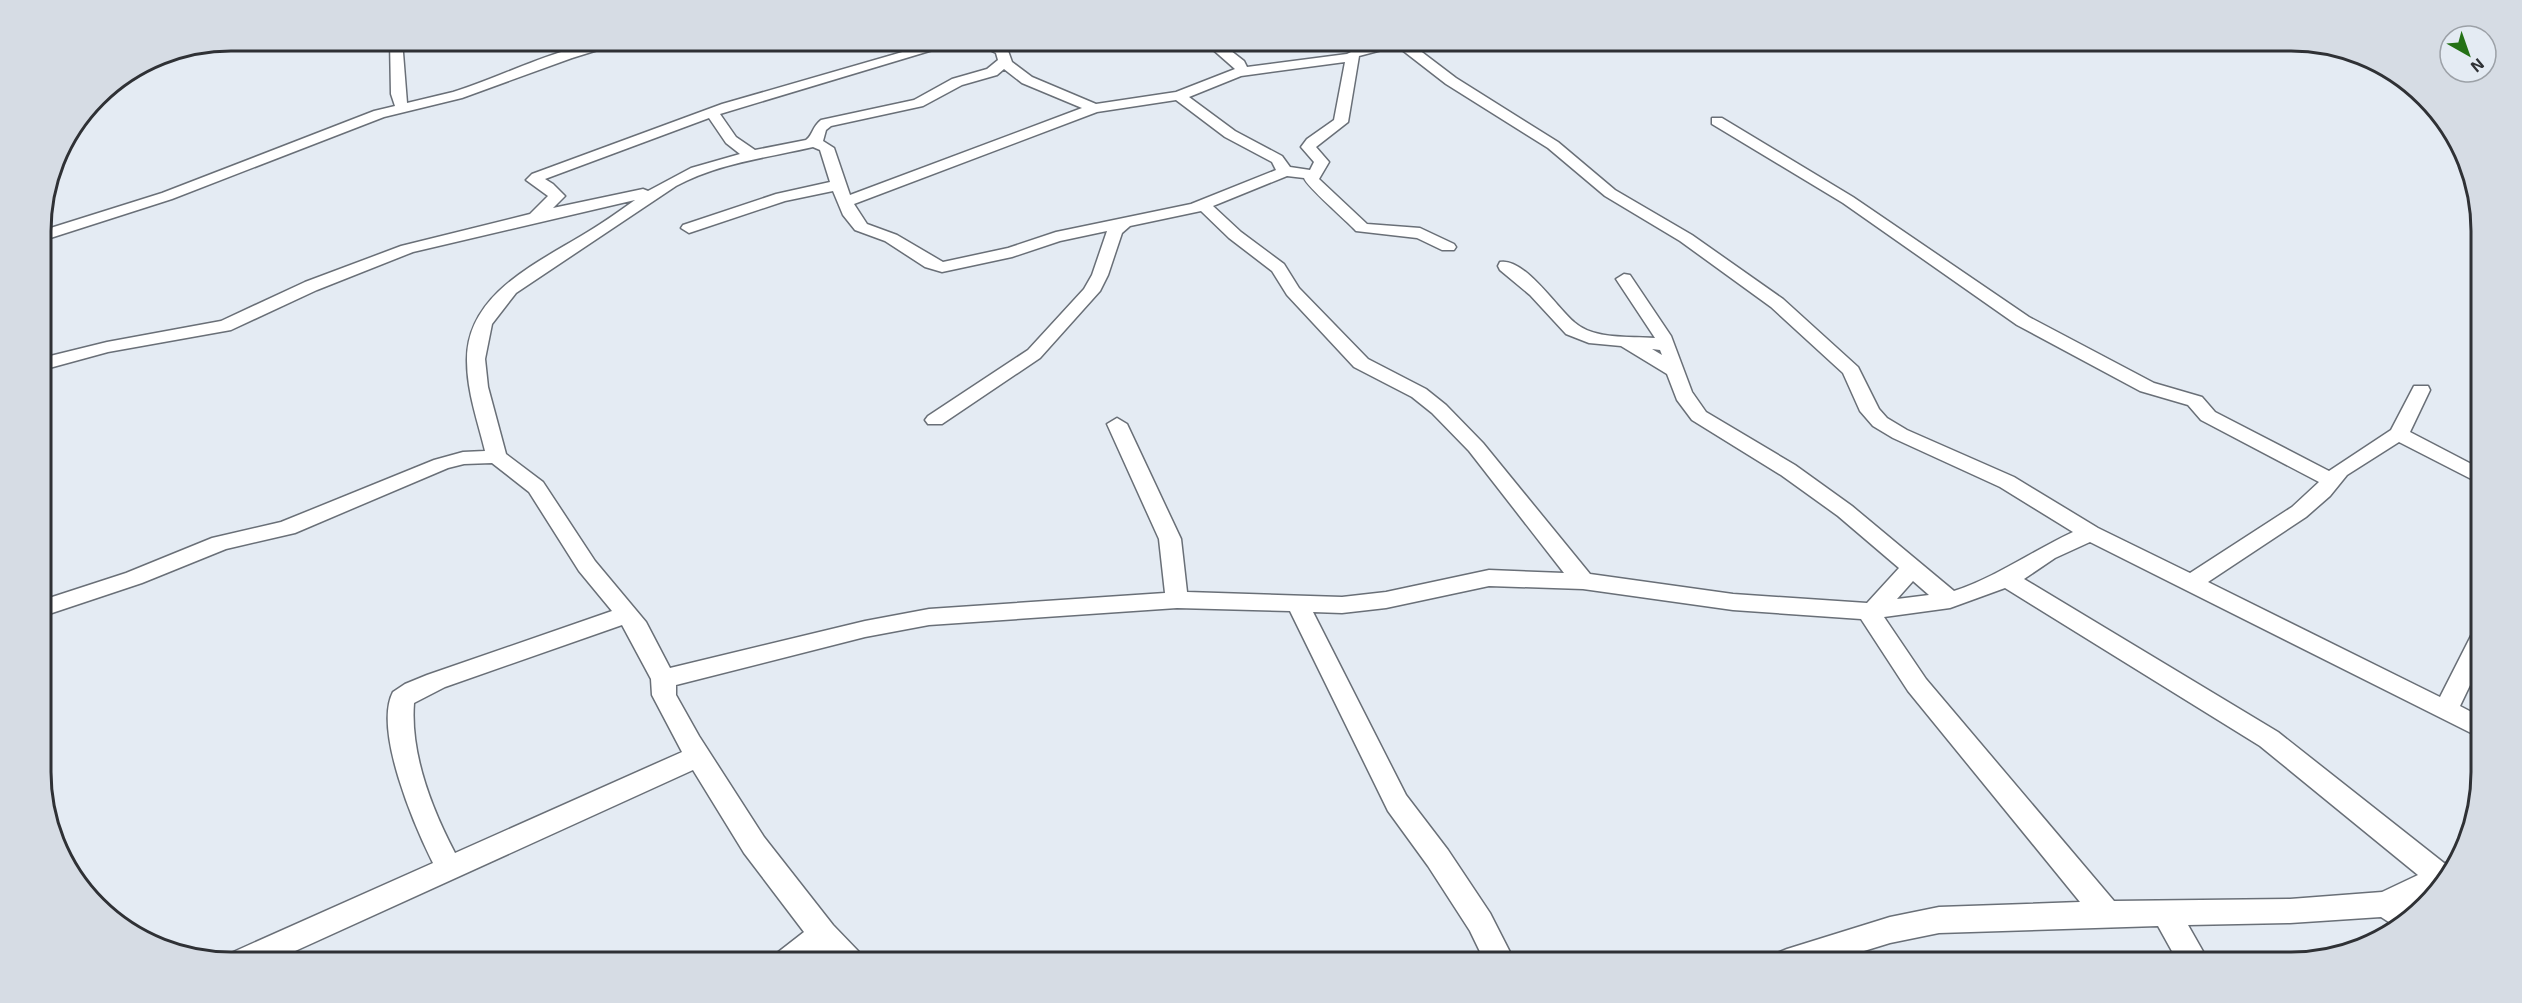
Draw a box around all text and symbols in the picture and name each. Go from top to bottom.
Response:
north arrow [2438,24,2498,84]
text: N [2467,55,2488,77]

